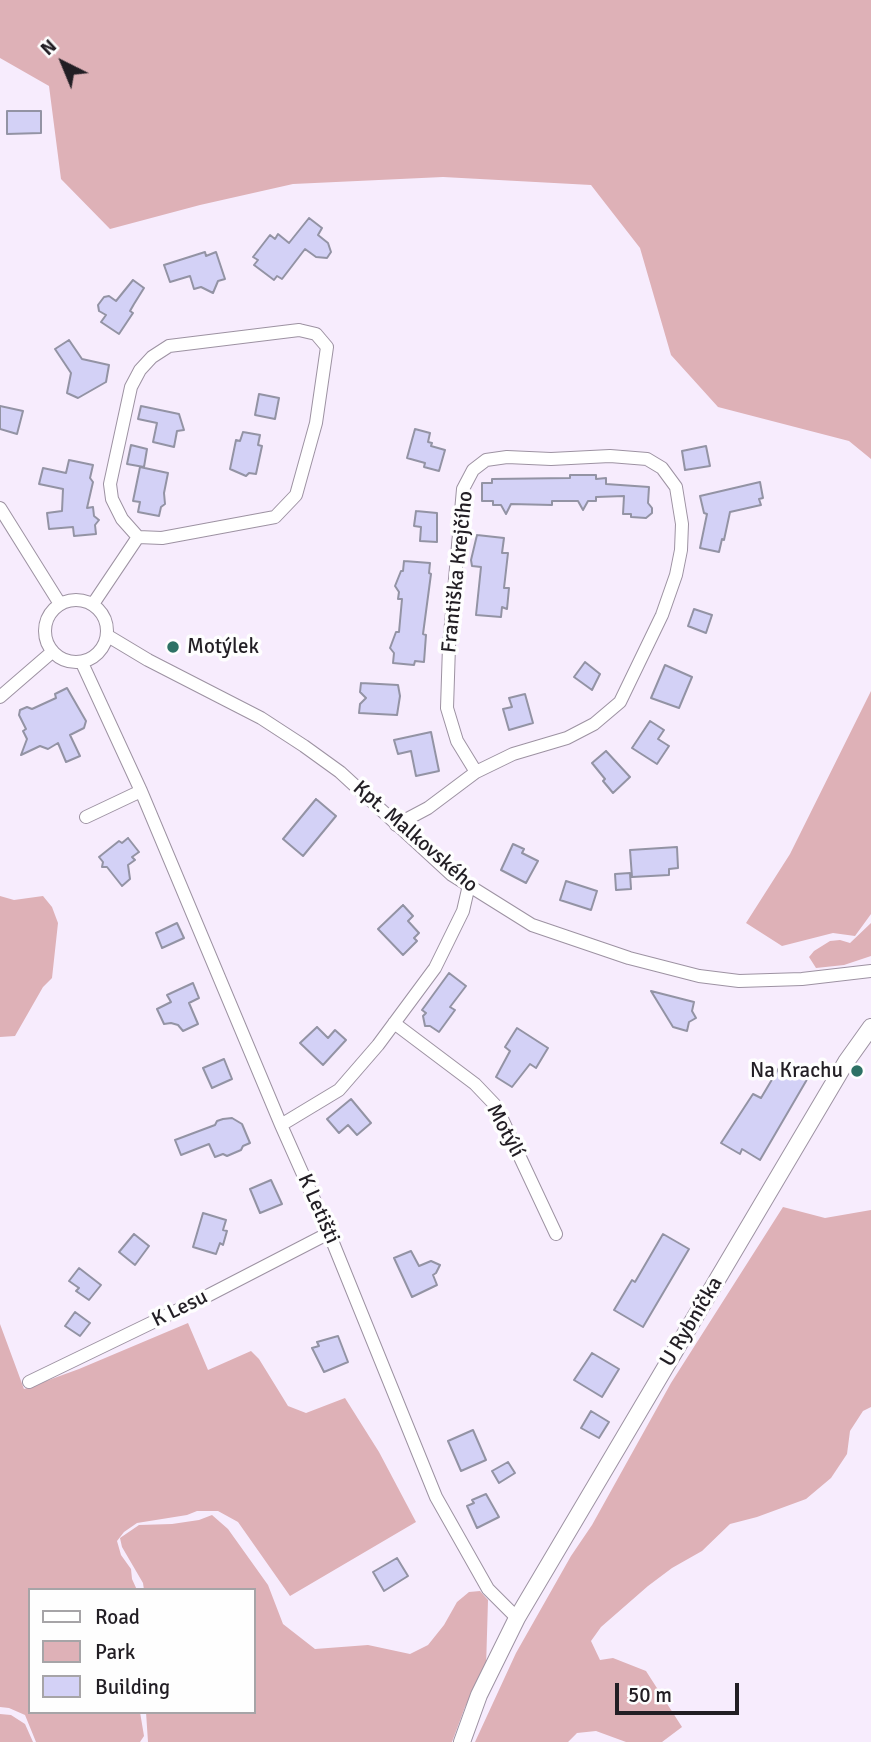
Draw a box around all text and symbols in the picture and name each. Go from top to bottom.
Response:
north arrow [28,28,98,98]
text: N [36,34,62,61]
street label: Františka Krejčího [437,490,479,654]
place label: Motýlek [187,634,259,660]
marker: Motýlek [165,639,181,655]
street label: Kpt. Malkovského [347,776,483,898]
place label: Na Krachu [750,1058,843,1084]
marker: Na Krachu [849,1063,865,1079]
street label: Motýlí [481,1100,529,1162]
street label: K Letišti [292,1170,344,1248]
street label: U Rybníčka [655,1272,729,1372]
street label: K Lesu [148,1285,212,1333]
legend [28,1588,256,1714]
text: Road [95,1604,140,1630]
text: Park [95,1639,135,1665]
scale bar [619,1668,743,1712]
text: Building [95,1674,170,1700]
text: 50 m [628,1682,672,1708]

